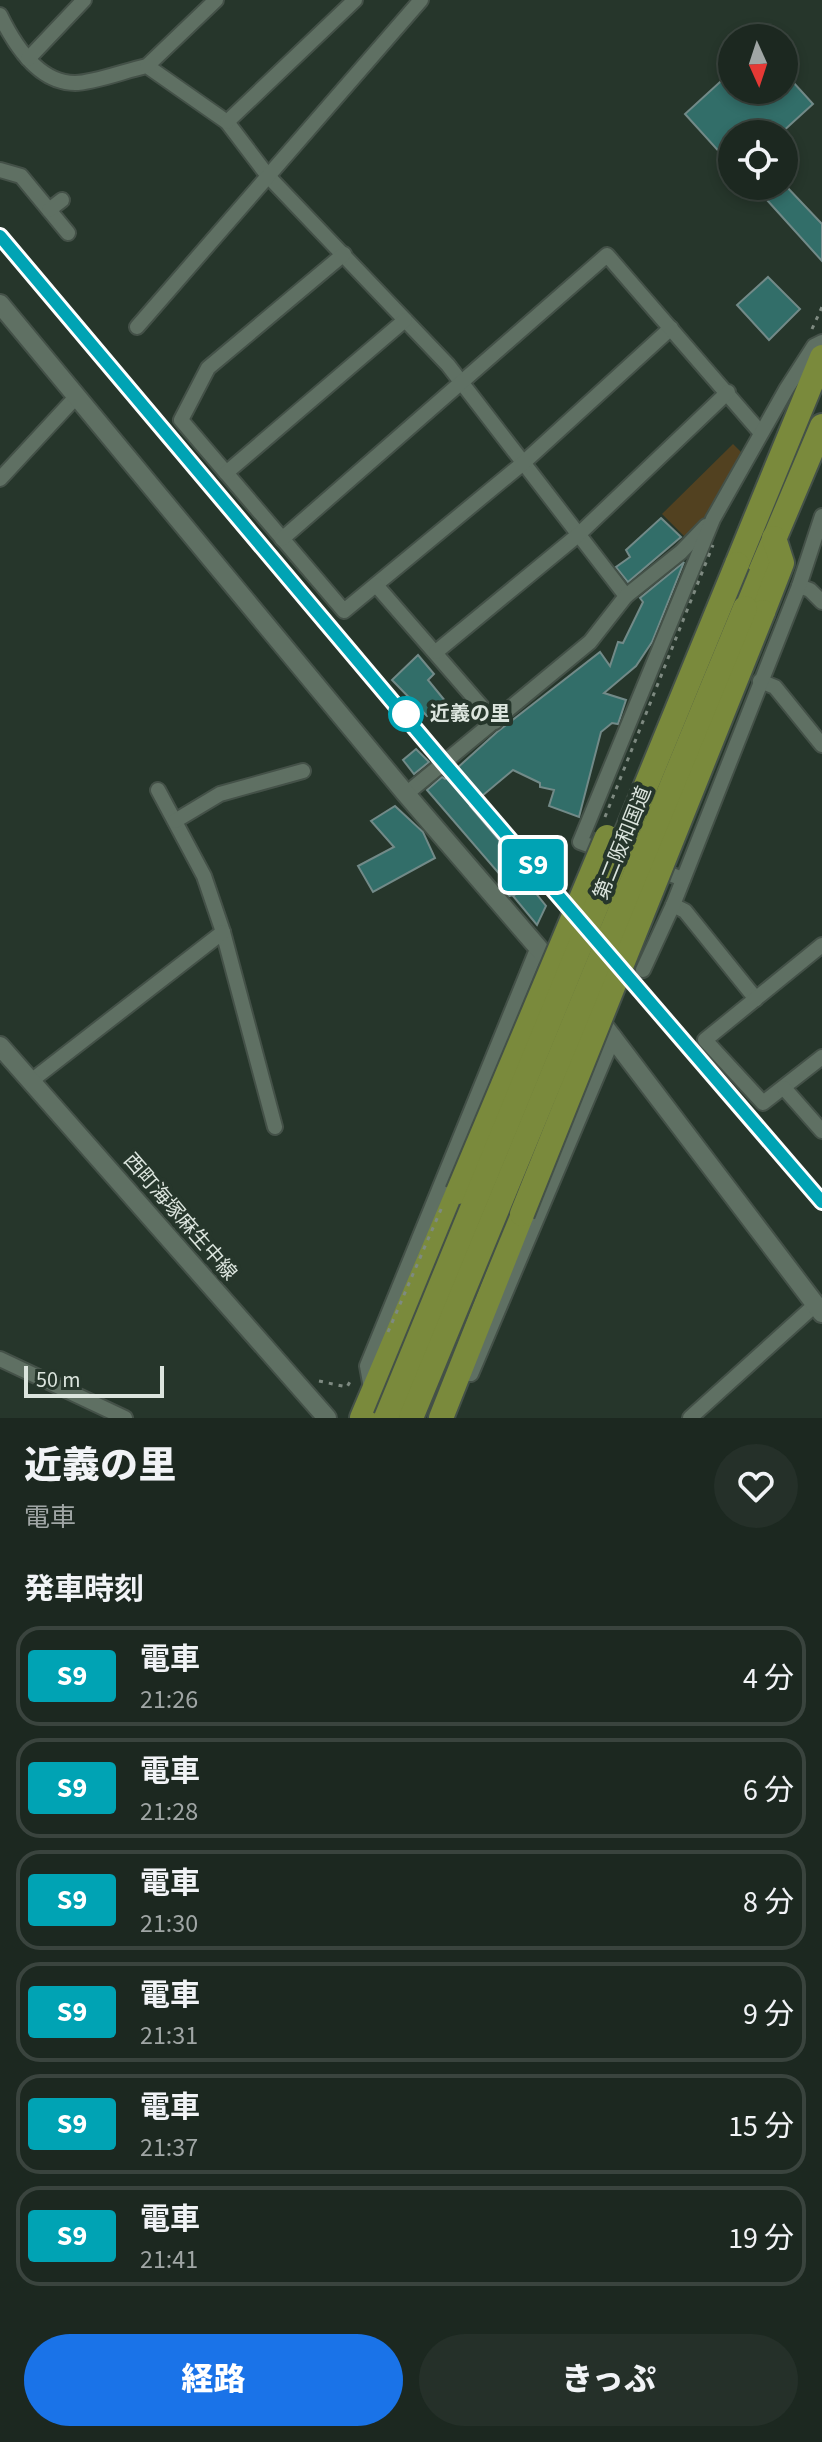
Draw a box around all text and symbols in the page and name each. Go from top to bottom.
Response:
north arrow [718,24,798,104]
map controls [718,24,798,200]
button: locate [718,120,798,200]
marker: 近義の里 [389,697,423,731]
place label: 近義の里 [430,700,510,728]
street label: 第二阪和国道 [588,782,658,904]
line badge: S9 [497,839,569,891]
text: S9 [518,845,548,885]
street label: 西町海塚麻生中線 [117,1147,243,1287]
scale bar [24,1362,164,1398]
text: 50 m [36,1364,81,1396]
text: 近義の里 [24,1439,176,1493]
button: heart [714,1444,798,1528]
text: 電車 [24,1499,76,1536]
text: 発車時刻 [24,1568,144,1611]
text: 電車 [140,1638,200,1681]
text: S9 [57,1656,87,1696]
text: 4 分 [743,1657,794,1700]
text: 21:26 [140,1681,198,1718]
text: 電車 [140,1750,200,1793]
text: S9 [57,1768,87,1808]
text: 6 分 [743,1769,794,1812]
text: 21:28 [140,1793,198,1830]
text: 電車 [140,1862,200,1905]
text: S9 [57,1880,87,1920]
text: 8 分 [743,1881,794,1924]
text: 21:30 [140,1905,198,1942]
text: 電車 [140,1974,200,2017]
text: S9 [57,1992,87,2032]
text: 9 分 [743,1993,794,2036]
text: 21:31 [140,2017,198,2054]
text: 電車 [140,2086,200,2129]
text: S9 [57,2104,87,2144]
text: 15 分 [728,2105,794,2148]
text: 21:37 [140,2129,198,2166]
text: 電車 [140,2198,200,2241]
text: S9 [57,2216,87,2256]
text: 19 分 [728,2217,794,2260]
text: 21:41 [140,2241,198,2278]
button: 経路 [24,2334,403,2426]
button: きっぷ [419,2334,798,2426]

